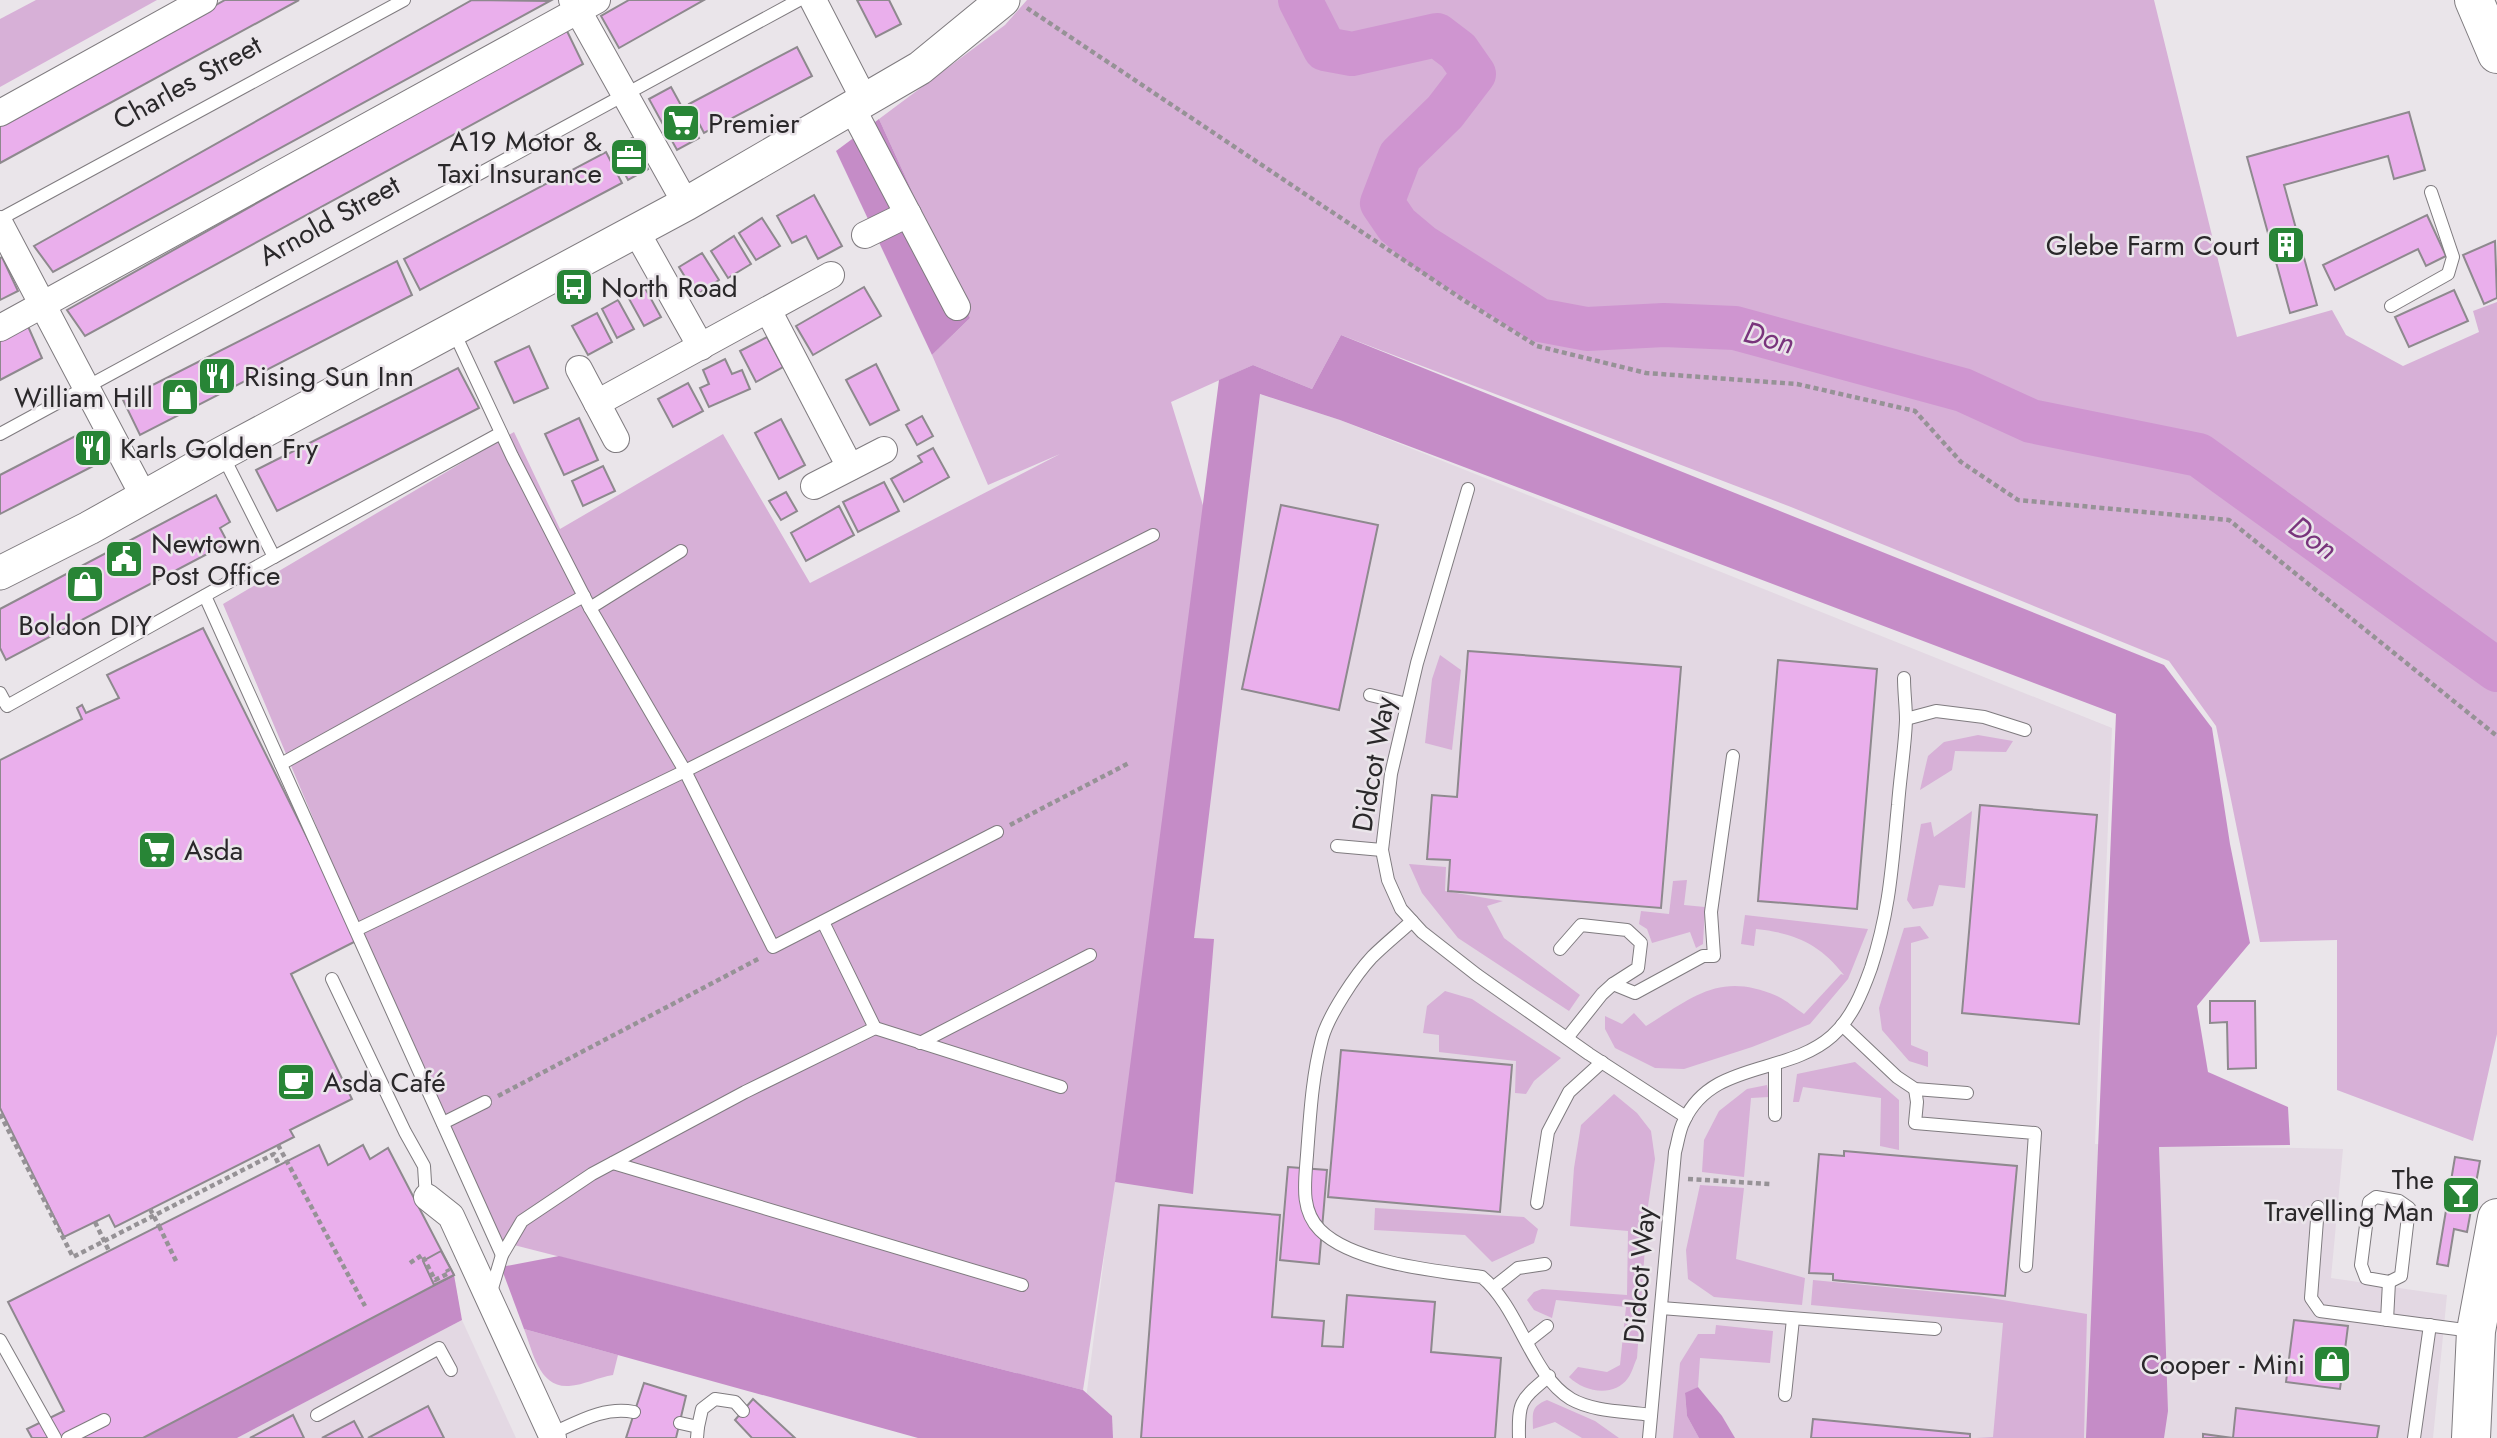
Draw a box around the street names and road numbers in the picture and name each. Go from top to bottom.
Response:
street label: Charles Street [105,25,269,140]
street label: Arnold Street [251,165,408,276]
street label: Didcot Way [1341,693,1406,835]
street label: Didcot Way [1613,1205,1666,1345]

